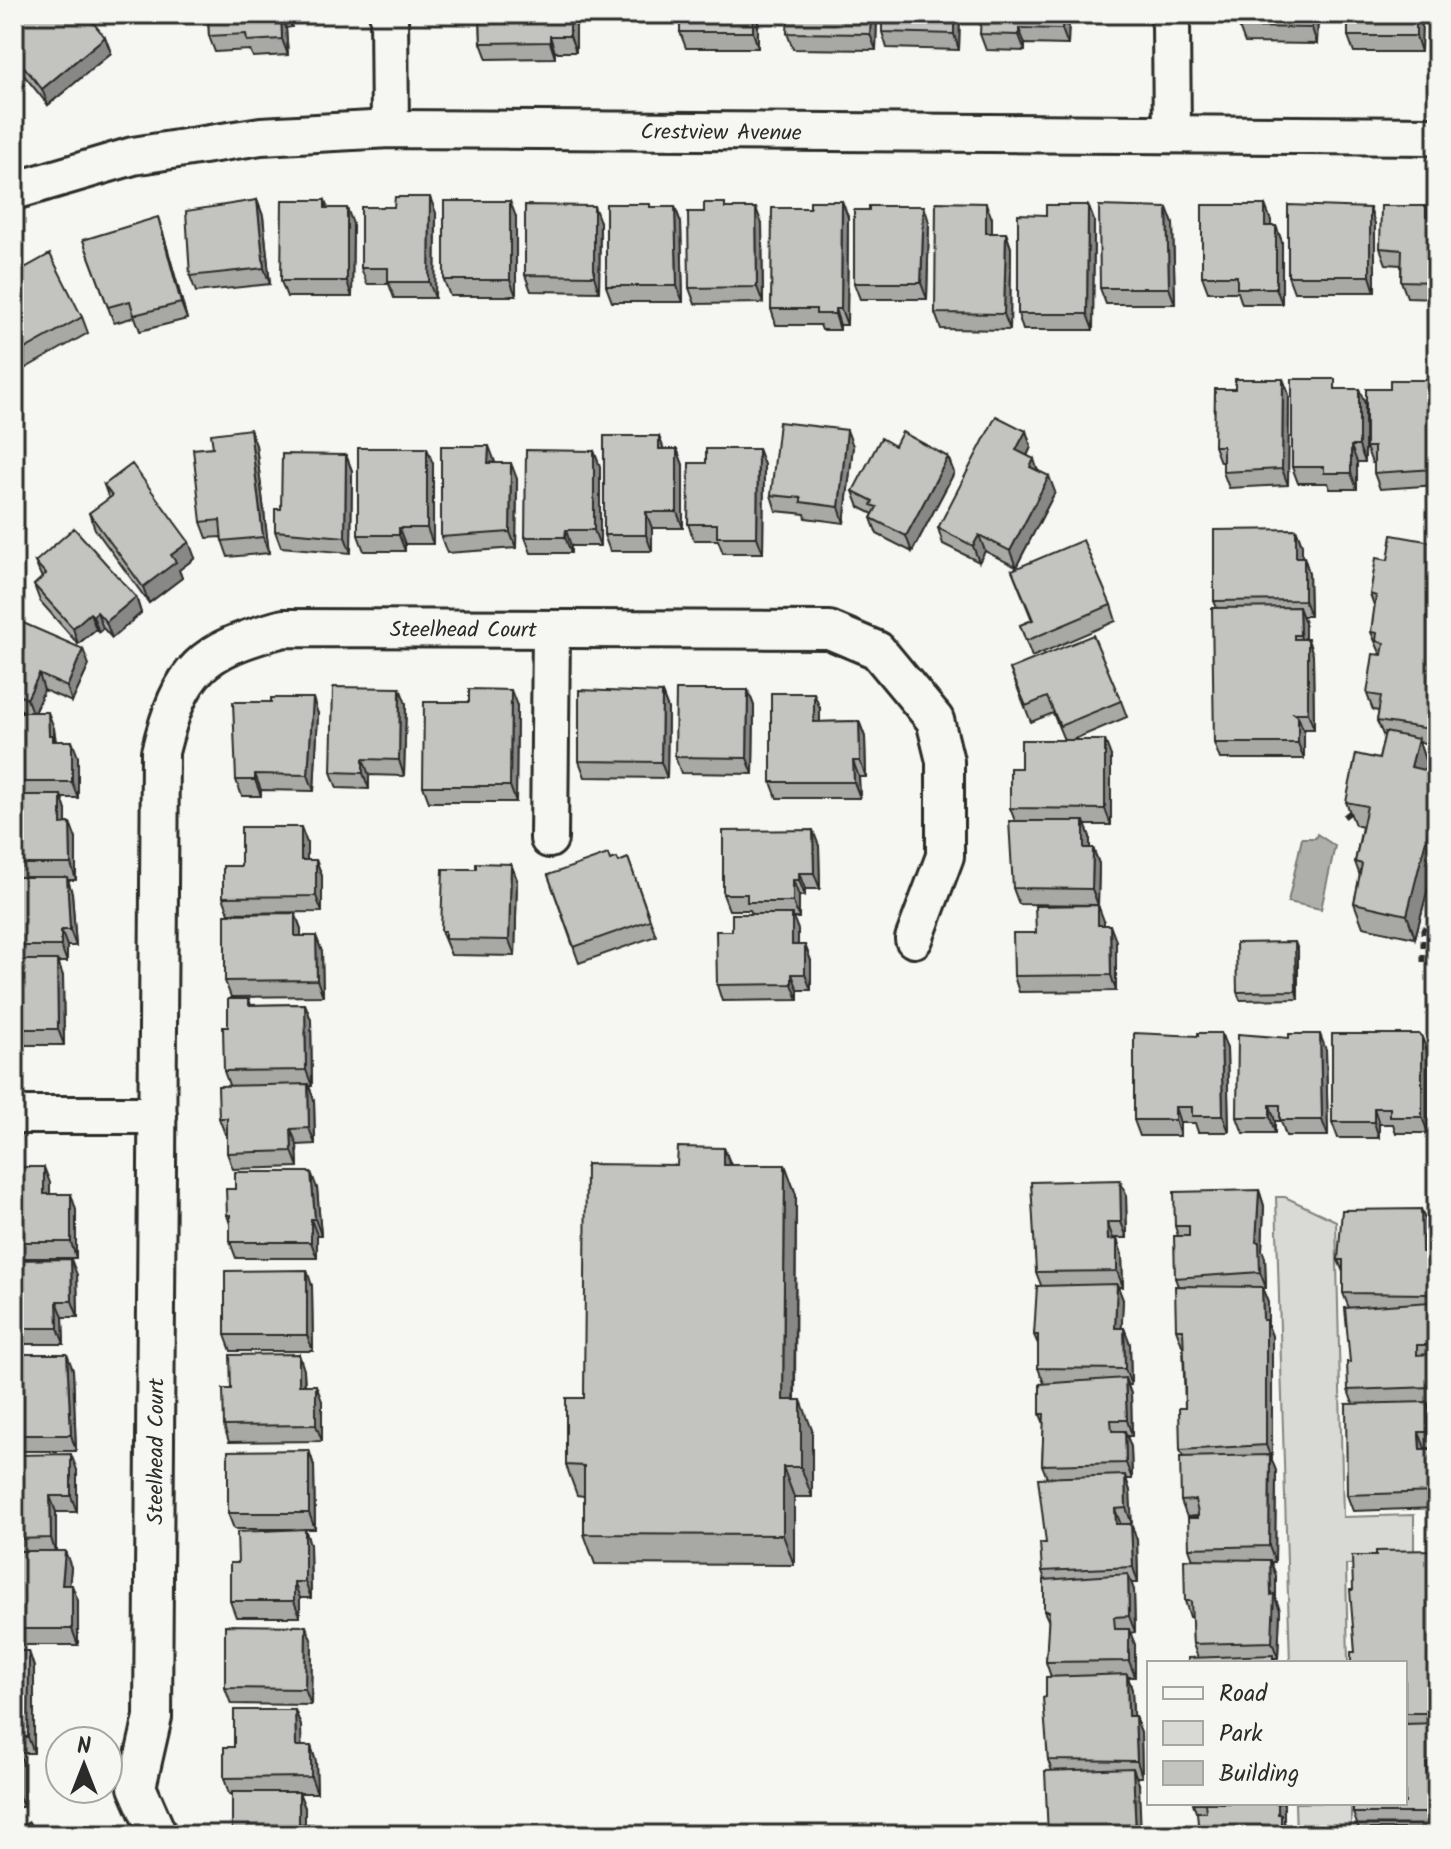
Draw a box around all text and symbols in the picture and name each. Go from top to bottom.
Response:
street label: Crestview Avenue [640,116,802,152]
street label: Steelhead Court [390,613,537,649]
street label: Steelhead Court [139,1377,175,1525]
legend [1147,1661,1407,1805]
text: Road [1219,1675,1268,1714]
text: Park [1219,1715,1263,1754]
north arrow [44,1725,124,1805]
text: N [77,1730,91,1765]
text: Building [1219,1755,1299,1794]

